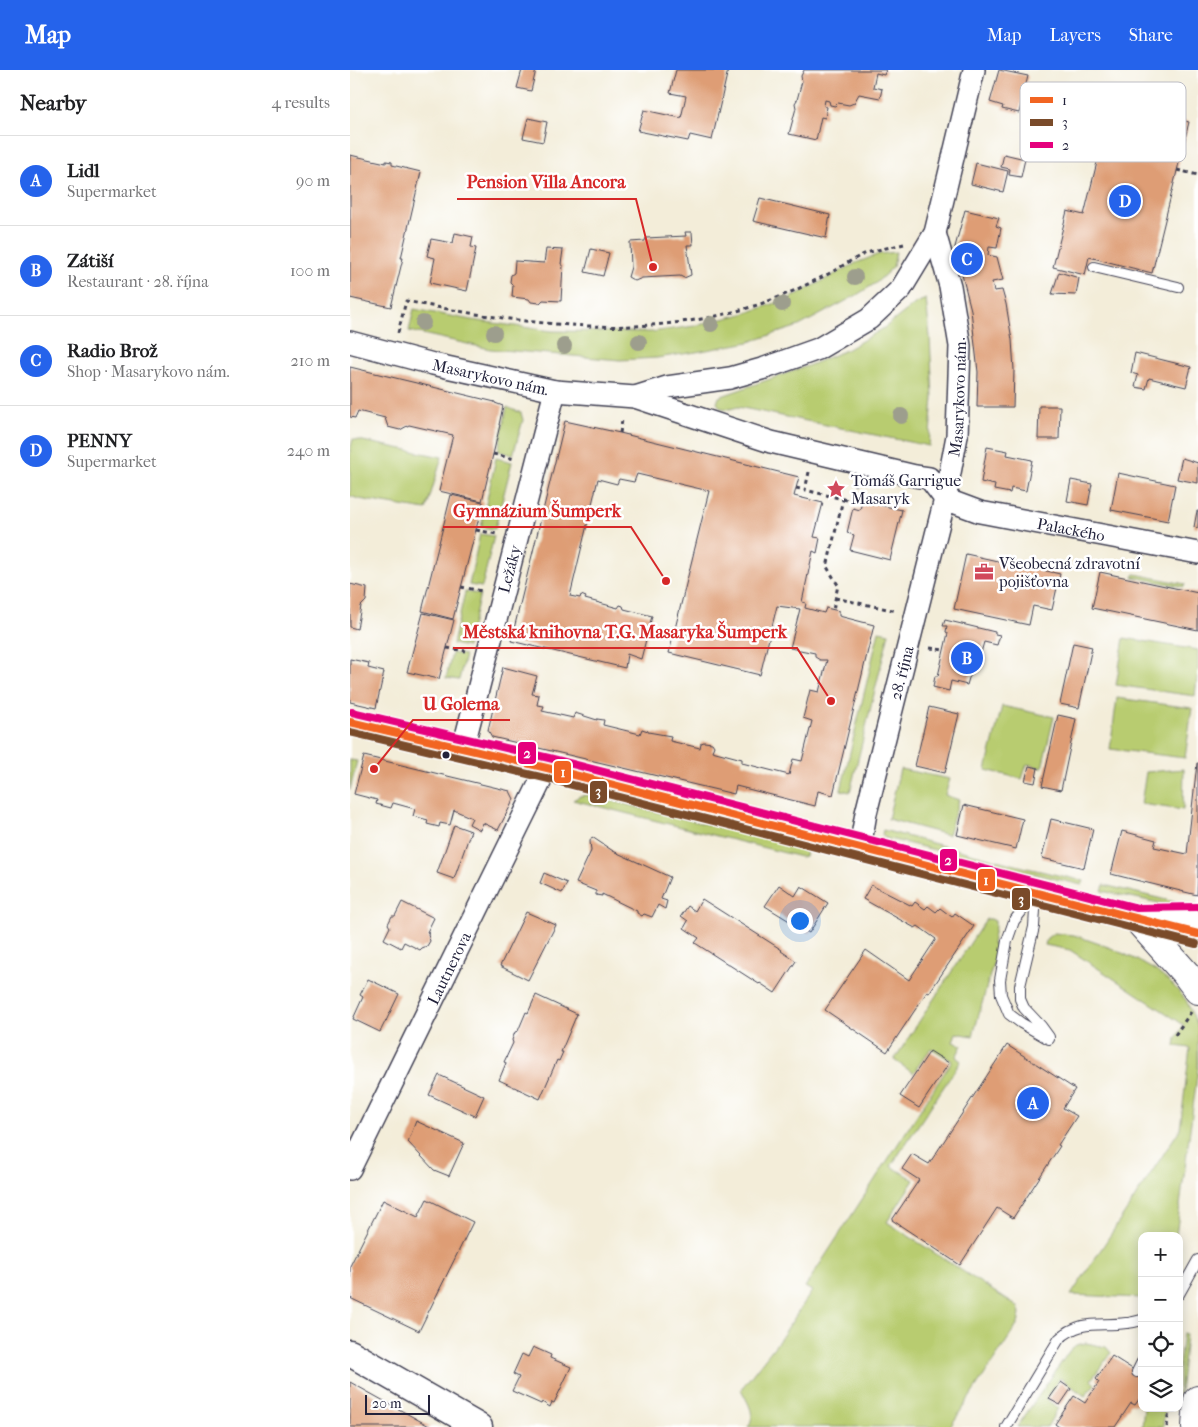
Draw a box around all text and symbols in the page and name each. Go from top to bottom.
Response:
text: Map [25,21,71,49]
text: Map [987,25,1021,46]
text: Layers [1049,25,1101,46]
text: Share [1129,25,1173,46]
legend [1020,82,1186,162]
text: Nearby [20,91,86,115]
text: 1 [1062,92,1067,109]
text: 4 results [272,93,330,112]
text: 3 [1062,114,1068,131]
text: 2 [1062,137,1069,154]
text: Lidl [67,160,100,182]
callout: Pension Villa Ancora [457,166,636,199]
text: A [31,171,41,190]
text: 90 m [296,171,330,190]
text: Pension Villa Ancora [466,172,626,193]
text: Supermarket [67,182,157,201]
pin: D [1109,182,1141,220]
pin: C [951,240,983,278]
text: Zátiší [67,250,114,272]
text: B [31,261,41,280]
text: 100 m [290,261,330,280]
text: Restaurant · 28. října [67,272,209,291]
street label: Masarykovo nám. [944,337,970,458]
text: Radio Brož [67,340,158,362]
text: C [31,351,41,370]
text: 210 m [291,351,330,370]
street label: Masarykovo nám. [431,355,551,399]
text: Shop · Masarykovo nám. [67,362,230,381]
text: PENNY [67,430,132,452]
text: D [30,441,42,460]
text: 240 m [287,441,330,460]
text: Supermarket [67,452,157,471]
place label: Tomáš Garrigue Masaryk [851,471,961,508]
place icon: Tomáš Garrigue Masaryk [825,478,847,500]
callout: Gymnázium Šumperk [443,494,631,527]
text: Gymnázium Šumperk [453,499,622,522]
street label: Palackého [1036,513,1107,545]
street label: Ležáky [494,542,525,595]
place label: Všeobecná zdravotní pojišťovna [998,554,1140,591]
office icon: Všeobecná zdravotní pojišťovna [973,561,995,583]
callout: Městská knihovna T.G. Masaryka Šumperk [453,615,797,648]
text: Městská knihovna T.G. Masaryka Šumperk [462,620,788,643]
pin: B [951,639,983,677]
street label: 28. října [885,643,917,702]
callout: U Golema [413,687,510,720]
text: U Golema [422,694,500,715]
line badge: 2 [517,741,537,765]
text: 2 [523,745,531,762]
unlabelled marker [441,750,451,760]
line badge: 1 [553,760,572,784]
text: 1 [561,764,566,781]
line badge: 3 [589,780,608,804]
text: 3 [595,783,601,800]
line badge: 2 [939,848,958,872]
text: 2 [944,852,952,869]
line badge: 1 [977,868,996,892]
text: 1 [984,872,989,889]
line badge: 3 [1011,887,1031,911]
text: 3 [1018,891,1024,908]
your location [787,908,813,934]
street label: Lautnerova [423,928,475,1007]
pin: A [1017,1084,1049,1122]
map controls [1138,1232,1183,1412]
button: + [1138,1232,1183,1277]
button: − [1138,1277,1183,1322]
button: locate [1138,1322,1183,1367]
button: layers [1138,1367,1183,1412]
scale bar [365,1392,430,1415]
text: 20 m [372,1395,402,1412]

